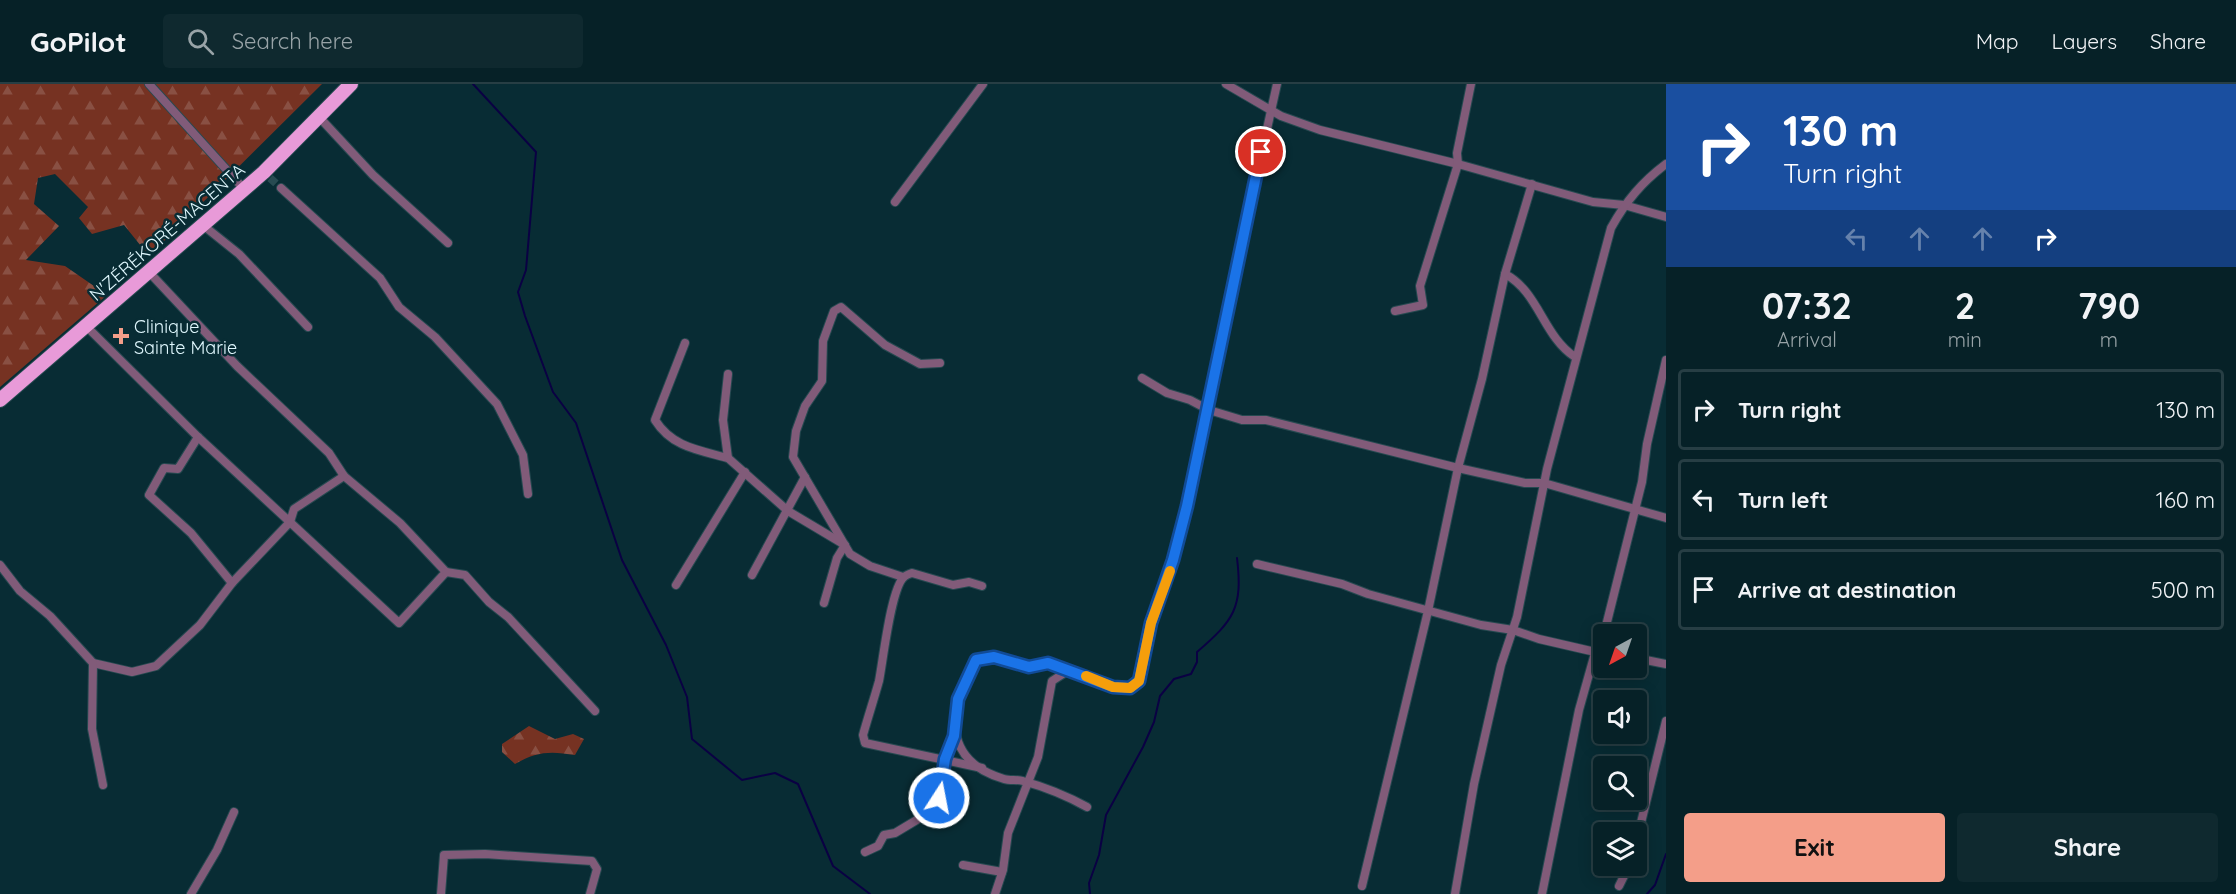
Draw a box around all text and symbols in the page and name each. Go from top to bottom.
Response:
search box [163,14,583,68]
text: GoPilot [30,24,127,59]
icon: search [184,25,217,58]
text: Search here [232,27,353,55]
text: Map [1976,28,2019,54]
text: Layers [2052,28,2117,54]
text: Share [2150,28,2206,54]
text: 130 m [1783,104,1898,157]
icon: right [1684,108,1762,186]
pin [1235,126,1286,177]
icon: arrive [1244,135,1277,168]
text: Turn right [1783,156,1902,190]
street label: N'ZÉRÉKORÉ-MACENTA [85,158,250,306]
icon: left [1840,222,1873,255]
icon: ahead [1903,222,1936,255]
icon: ahead [1966,222,1999,255]
icon: right [2029,222,2062,255]
text: 07:32 [1762,283,1852,328]
text: 2 [1955,283,1975,328]
text: 790 [2078,283,2140,328]
place label: Clinique Sainte Marie [134,315,237,359]
marker: Clinique Sainte Marie [112,327,130,345]
text: Arrival [1777,327,1837,352]
text: min [1948,327,1982,352]
text: m [2100,327,2118,352]
icon: right [1687,393,1720,426]
text: Turn right [1738,396,1842,424]
text: 130 m [2156,396,2215,424]
icon: left [1687,483,1720,516]
text: Turn left [1738,486,1828,514]
text: 160 m [2156,486,2215,514]
icon: arrive [1687,573,1720,606]
text: Arrive at destination [1738,576,1956,604]
text: 500 m [2151,576,2215,604]
north arrow [1593,624,1647,678]
map controls [1593,624,1647,876]
button: sound [1593,690,1647,744]
button: search [1593,756,1647,810]
position arrow [907,766,971,830]
button: Exit [1684,813,1945,882]
button: Share [1957,813,2218,882]
button: layers [1593,822,1647,876]

